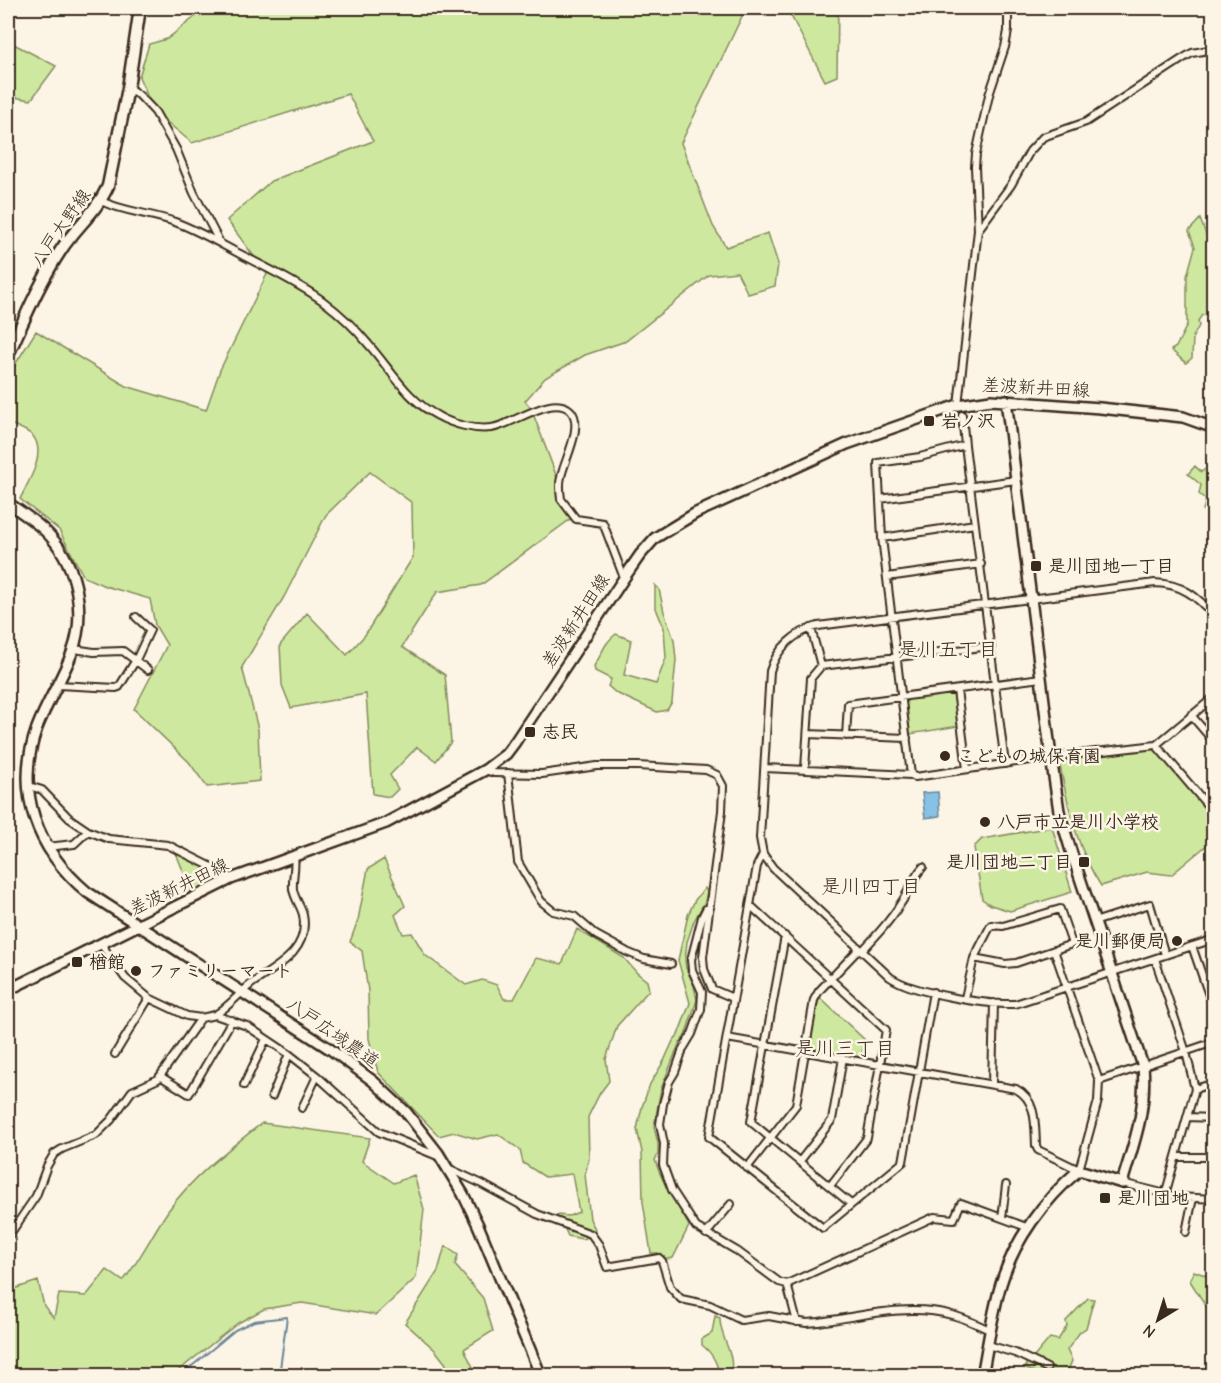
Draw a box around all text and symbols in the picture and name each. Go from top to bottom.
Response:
street label: 八戸大野線 [27,185,95,271]
street label: 差波新井田線 [982,375,1090,401]
place label: 岩ノ沢 [941,411,995,432]
marker: 岩ノ沢 [922,414,936,428]
place label: 是川団地一丁目 [1048,556,1174,577]
marker: 是川団地一丁目 [1029,559,1043,573]
street label: 差波新井田線 [538,570,614,672]
district label: 是川五丁目 [898,638,998,661]
place label: 志民 [542,722,578,743]
marker: 志民 [523,725,537,739]
place label: こどもの城保育園 [957,746,1101,767]
marker: こどもの城保育園 [938,749,952,763]
place label: 八戸市立是川小学校 [997,812,1159,833]
marker: 八戸市立是川小学校 [978,815,992,829]
place label: 是川団地二丁目 [946,852,1072,873]
street label: 差波新井田線 [126,854,232,920]
marker: 是川団地二丁目 [1077,855,1091,869]
district label: 是川四丁目 [821,875,921,898]
place label: 是川郵便局 [1075,931,1165,952]
marker: 是川郵便局 [1170,934,1184,948]
place label: 楢館 [89,952,125,973]
marker: 楢館 [70,955,84,969]
place label: ファミリーマート [148,961,293,982]
marker: ファミリーマート [129,964,143,978]
street label: 八戸広域農道 [283,993,383,1073]
district label: 是川三丁目 [795,1037,895,1060]
place label: 是川団地 [1117,1188,1189,1209]
marker: 是川団地 [1098,1191,1112,1205]
north arrow [1128,1290,1188,1350]
text: N [1140,1321,1159,1341]

